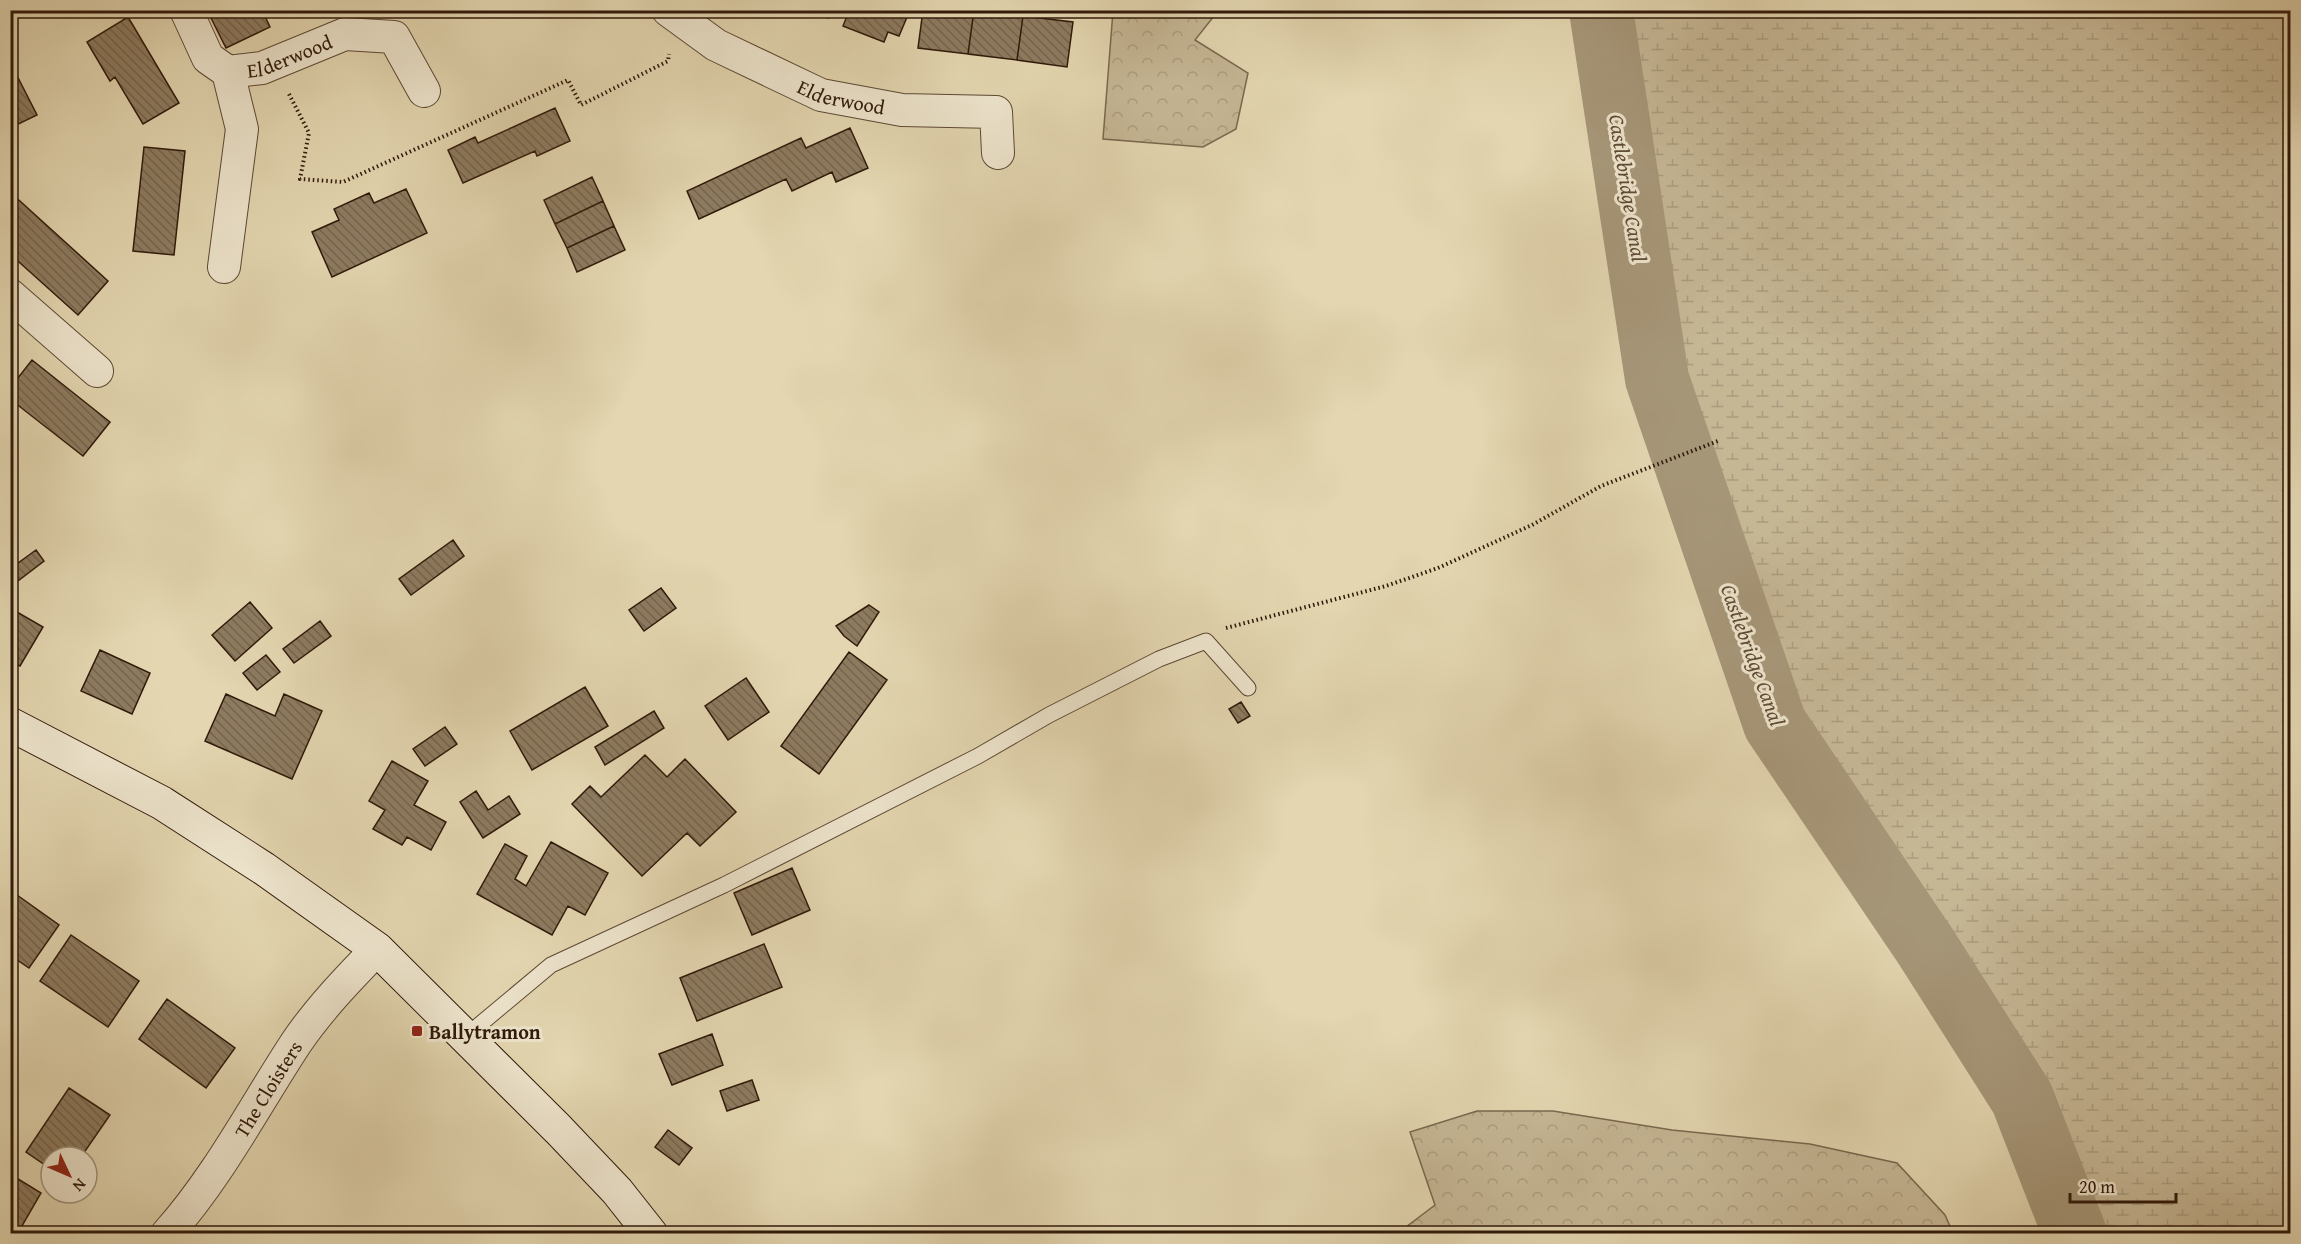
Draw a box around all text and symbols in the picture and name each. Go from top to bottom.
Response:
street label: Elderwood [245,26,336,84]
street label: Elderwood [793,71,888,121]
water label: Castlebridge Canal [1601,112,1655,264]
water label: Castlebridge Canal [1713,580,1793,730]
place label: Ballytramon [429,1017,541,1046]
marker: Ballytramon [410,1024,424,1038]
street label: The Cloisters [226,1034,309,1143]
north arrow [39,1145,99,1205]
scale bar [2070,1166,2176,1204]
text: N [67,1173,92,1198]
text: 20 m [2079,1173,2115,1200]

